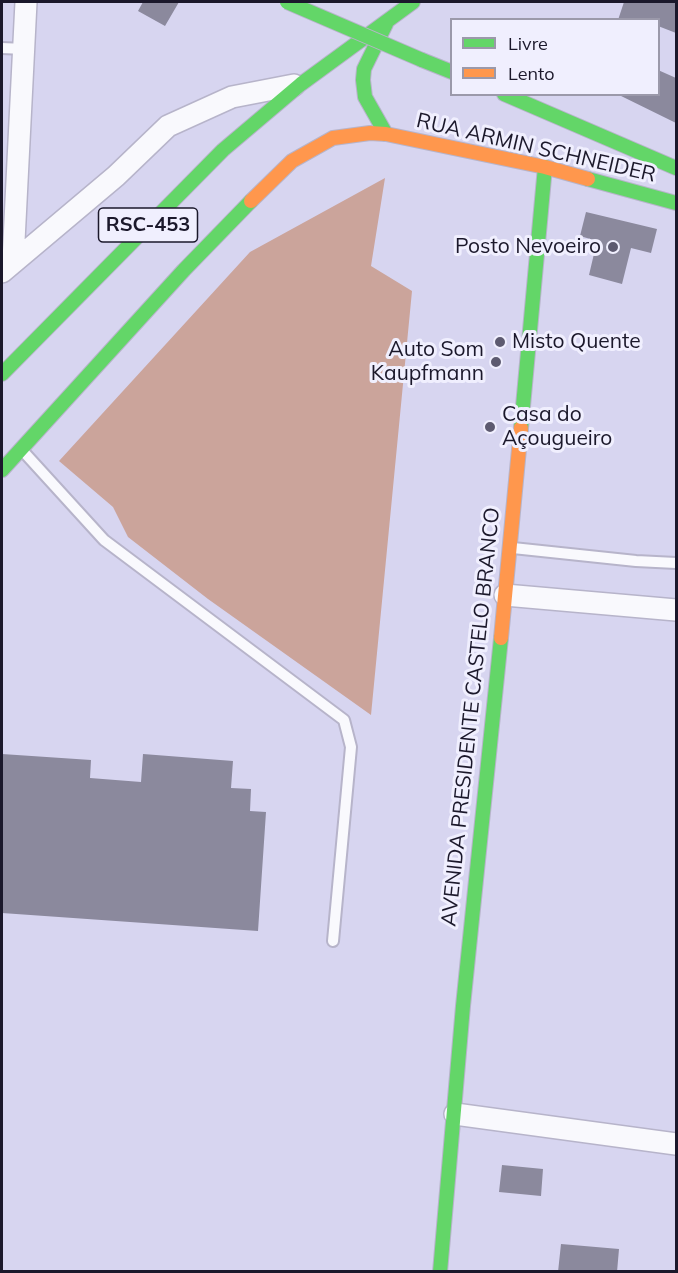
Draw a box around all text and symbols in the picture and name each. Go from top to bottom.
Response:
legend [450,18,660,96]
text: Livre [508,32,548,55]
text: Lento [508,62,555,85]
street label: RUA ARMIN SCHNEIDER [414,108,658,188]
road number: RSC-453 [98,208,198,242]
place label: Posto Nevoeiro [455,234,601,260]
marker: Posto Nevoeiro [606,240,620,254]
place label: Misto Quente [512,329,641,355]
marker: Misto Quente [493,335,507,349]
place label: Auto Som Kaupfmann [371,337,484,387]
marker: Auto Som Kaupfmann [489,355,503,369]
place label: Casa do Açougueiro [502,402,612,452]
marker: Casa do Açougueiro [483,420,497,434]
street label: AVENIDA PRESIDENTE CASTELO BRANCO [436,506,506,928]

